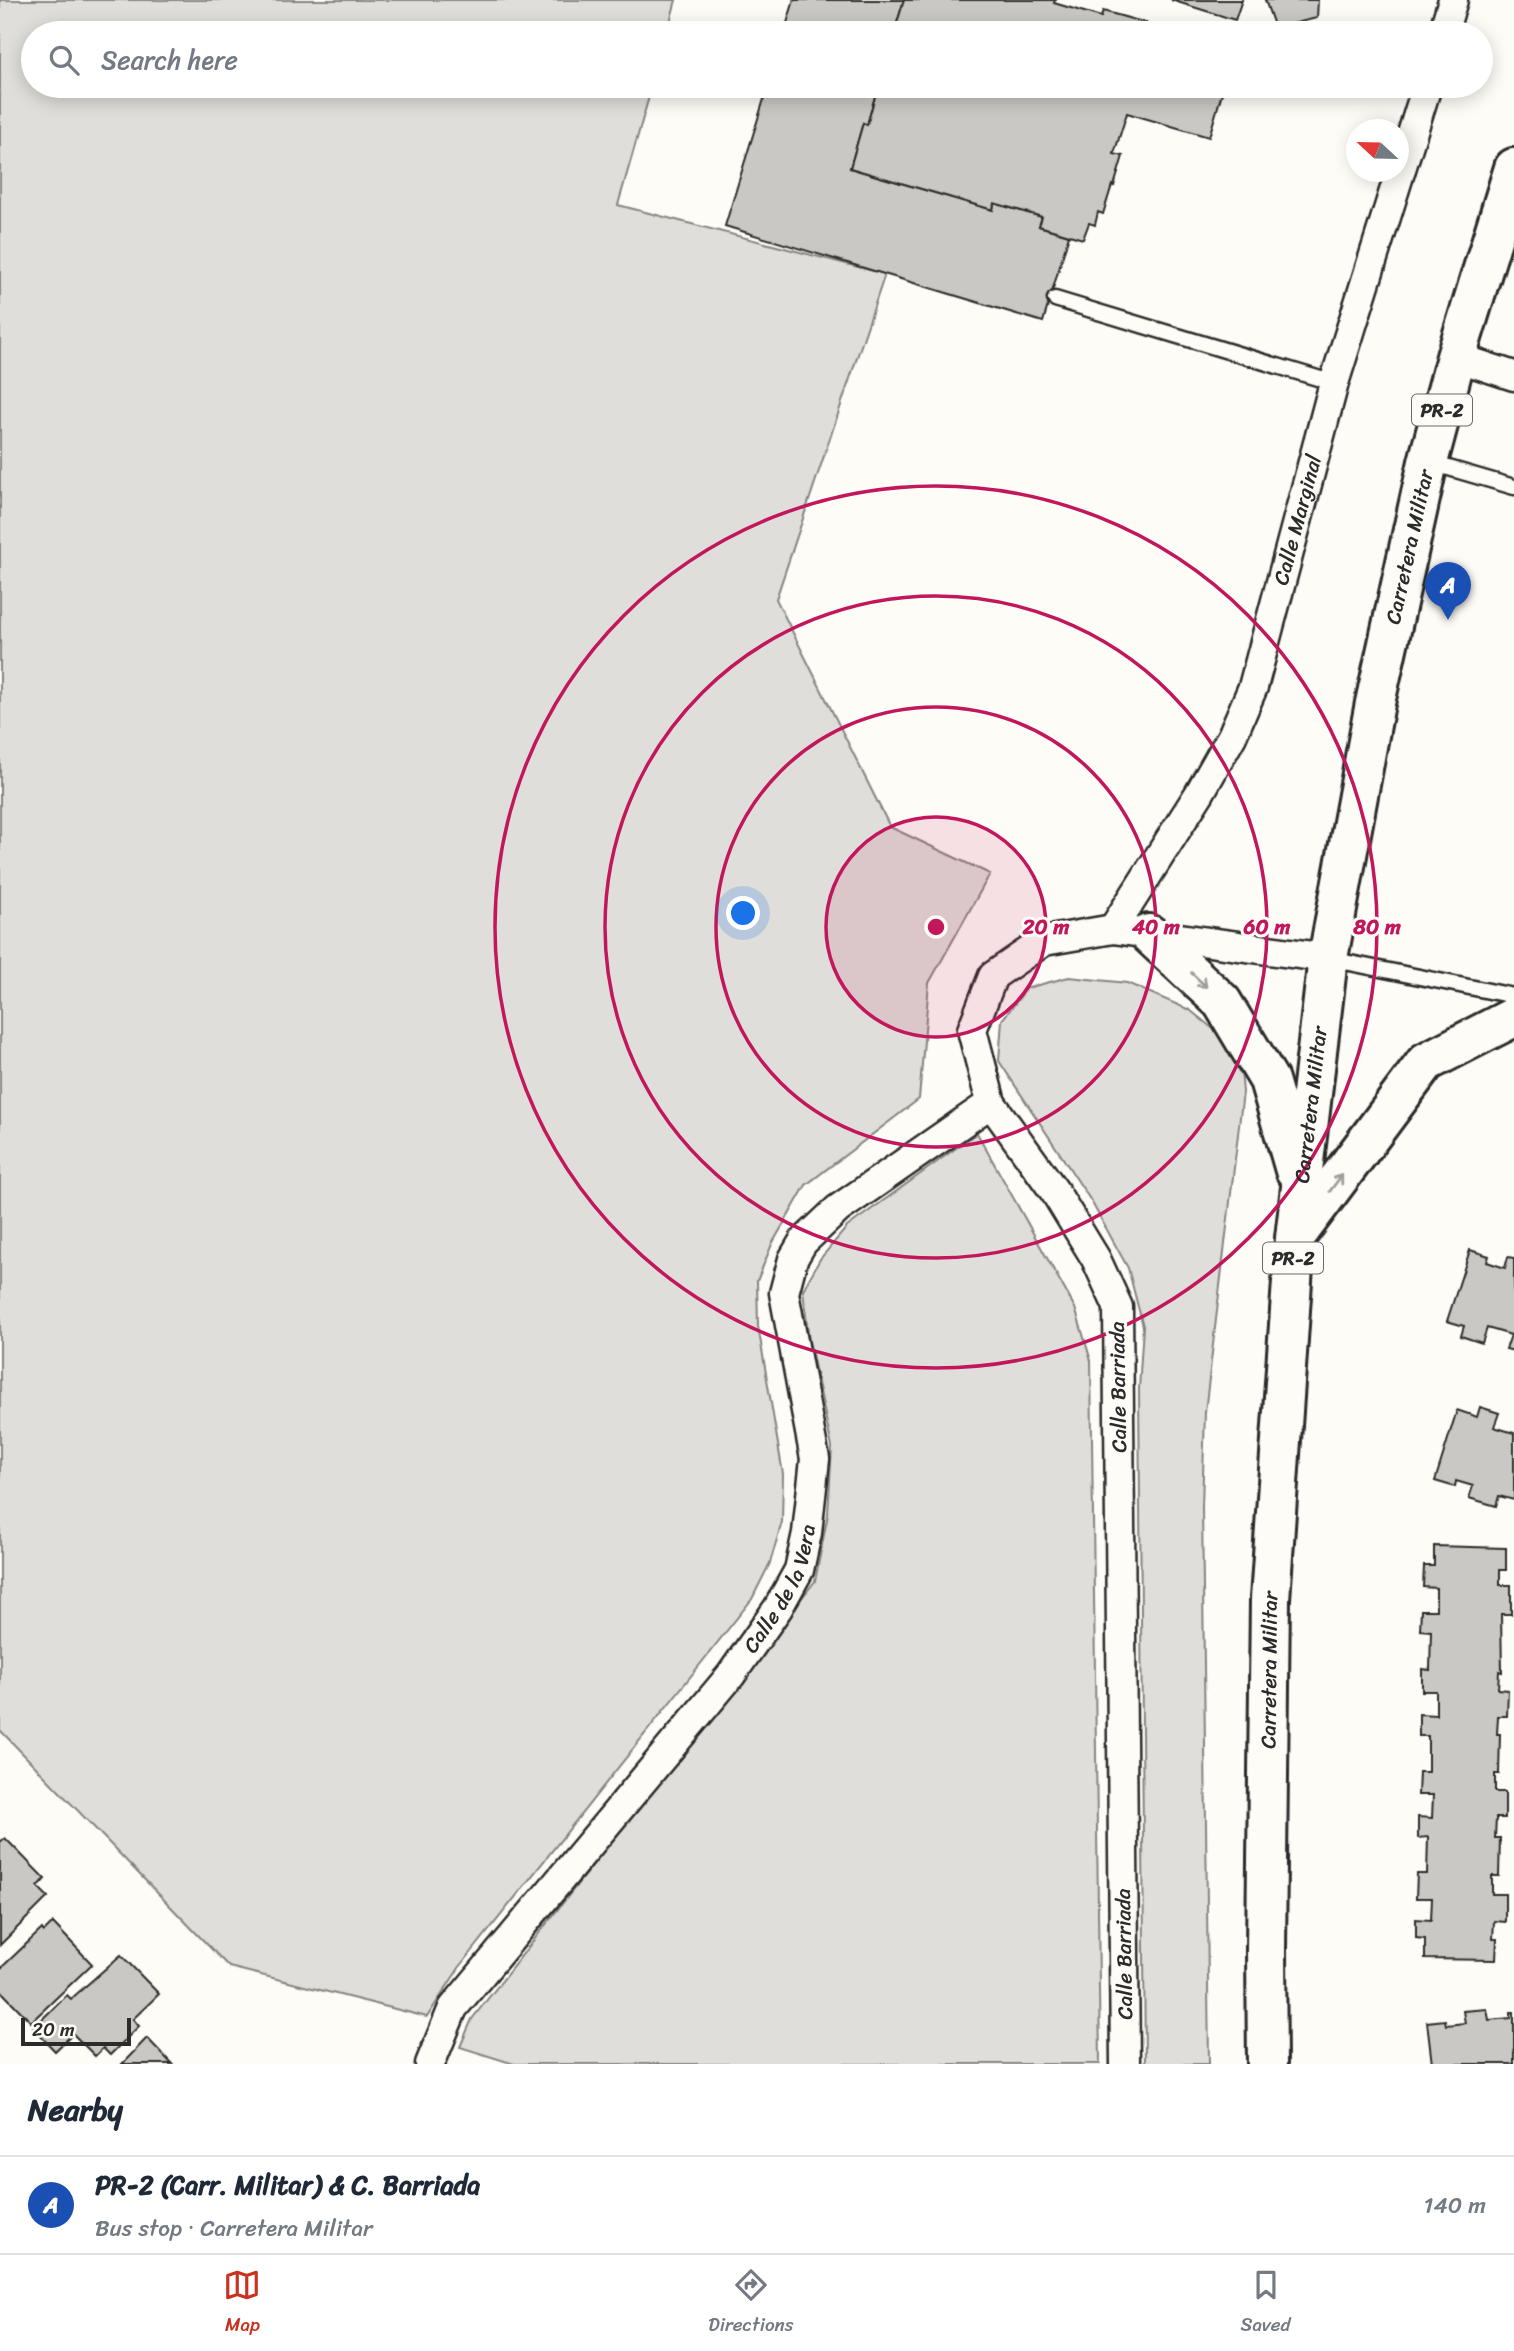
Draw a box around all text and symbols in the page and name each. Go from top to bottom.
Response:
search box [21,21,1493,98]
text: Search here [101,37,238,83]
icon: search [45,41,83,79]
north arrow [1346,119,1409,182]
road number: PR-2 [1412,394,1472,426]
street label: Calle Marginal [1262,450,1333,589]
street label: Carretera Militar [1374,465,1445,628]
pin: A [1425,562,1471,620]
your location [726,896,760,930]
text: 20 m [1022,908,1070,946]
text: 40 m [1131,908,1181,946]
text: 60 m [1243,908,1291,946]
text: 80 m [1352,908,1402,946]
centre of rings [924,915,948,939]
one-way arrow [1190,972,1207,989]
street label: Carretera Militar [1283,1023,1339,1185]
one-way arrow [1328,1175,1343,1193]
road number: PR-2 [1263,1242,1323,1274]
street label: Calle Barriada [1098,1321,1138,1453]
street label: Calle de la Vera [733,1522,827,1661]
street label: Carretera Militar [1249,1589,1290,1749]
street label: Calle Barriada [1104,1888,1144,2020]
text: 20 m [32,2013,75,2046]
scale bar [21,2015,131,2047]
text: Nearby [28,2083,123,2137]
text: PR-2 (Carr. Militar) & C. Barriada [95,2162,480,2208]
text: A [43,2185,59,2226]
text: 140 m [1424,2185,1486,2226]
text: Bus stop · Carretera Militar [95,2208,372,2249]
tab: Map [223,2266,261,2341]
tab: Directions [708,2266,794,2341]
tab: Saved [1240,2266,1291,2341]

